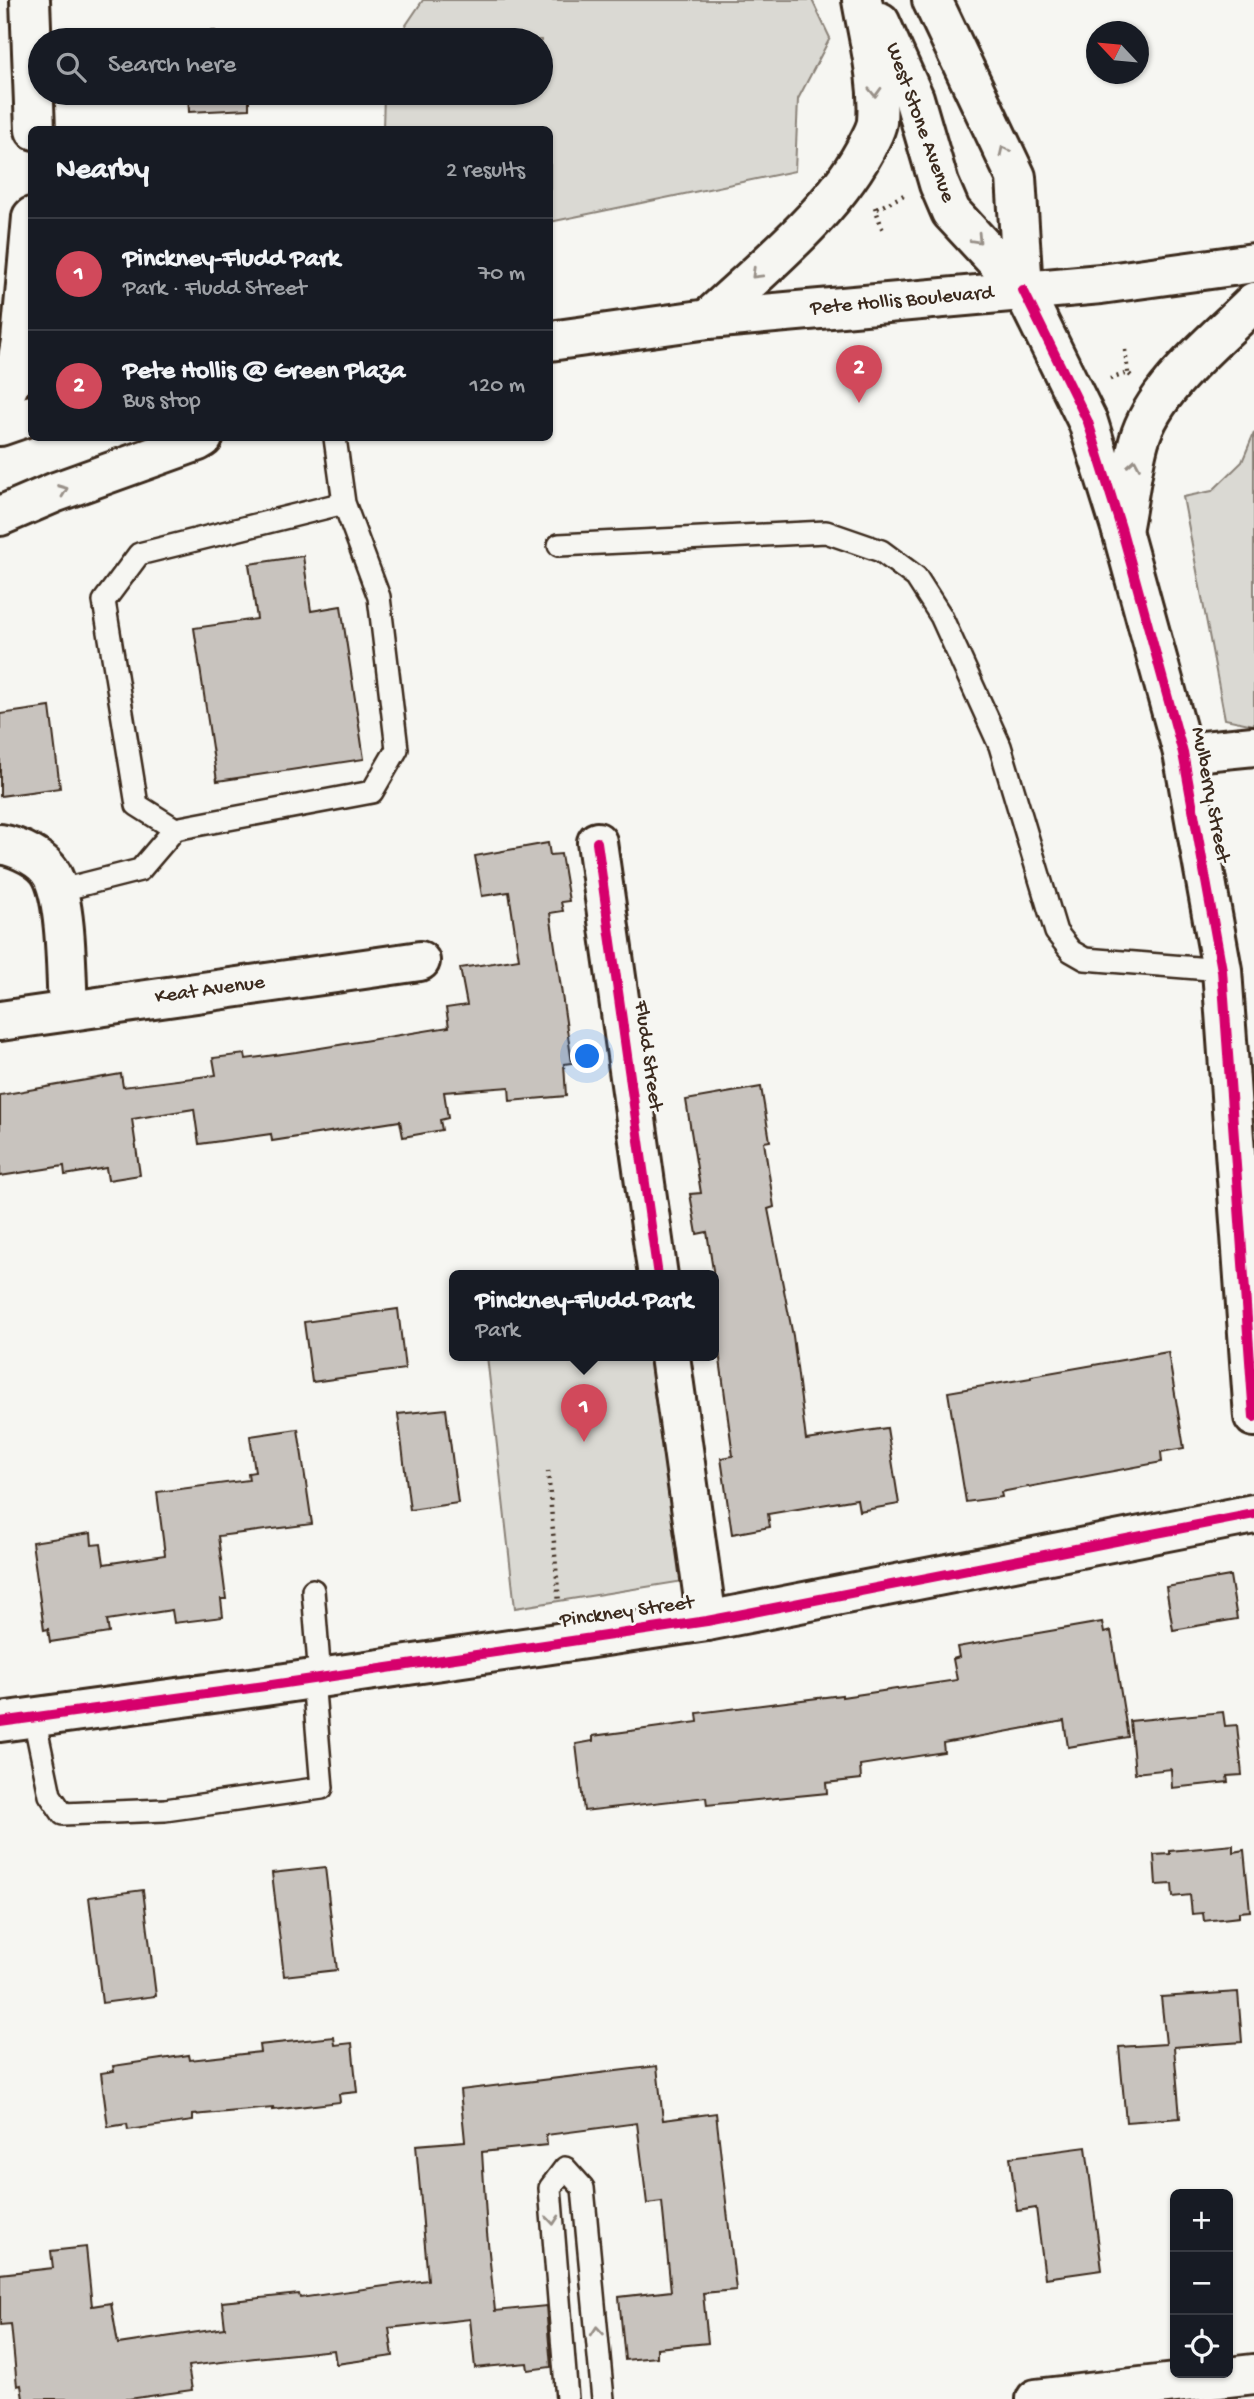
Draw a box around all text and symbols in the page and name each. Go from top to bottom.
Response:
north arrow [1086,21,1149,84]
search box [28,28,553,105]
street label: West Stone Avenue [879,40,960,207]
icon: search [52,48,90,86]
text: Search here [108,51,236,82]
one-way arrow [868,86,883,97]
one-way arrow [998,146,1012,158]
text: Nearby [56,154,149,189]
text: 2 results [446,158,525,185]
one-way arrow [968,231,981,244]
text: Pinckney-Fludd Park [123,245,340,276]
text: 1 [74,261,84,288]
text: 70 m [478,261,525,288]
one-way arrow [751,265,764,278]
text: Park · Fludd Street [123,276,306,303]
street label: Pete Hollis Boulevard [808,281,996,323]
pin: 2 [836,345,882,403]
text: Pete Hollis @ Green Plaza [123,357,405,388]
text: 2 [73,373,85,400]
text: 120 m [470,373,525,400]
text: Bus stop [123,388,201,415]
one-way arrow [1126,458,1141,470]
one-way arrow [57,484,69,498]
street label: Mulberry Street [1184,725,1235,867]
street label: Keat Avenue [153,971,268,1011]
street label: Fludd Street [627,998,667,1115]
your location [570,1039,604,1073]
popup [449,1270,719,1361]
text: Pinckney-Fludd Park [476,1287,692,1318]
text: Park [476,1318,519,1345]
pin: 1 [561,1384,607,1442]
street label: Pinckney Street [558,1591,698,1635]
map controls [1170,2189,1233,2378]
button: + [1170,2189,1233,2252]
one-way arrow [545,2215,560,2226]
button: − [1170,2252,1233,2315]
button: locate [1170,2315,1233,2378]
one-way arrow [589,2325,604,2337]

